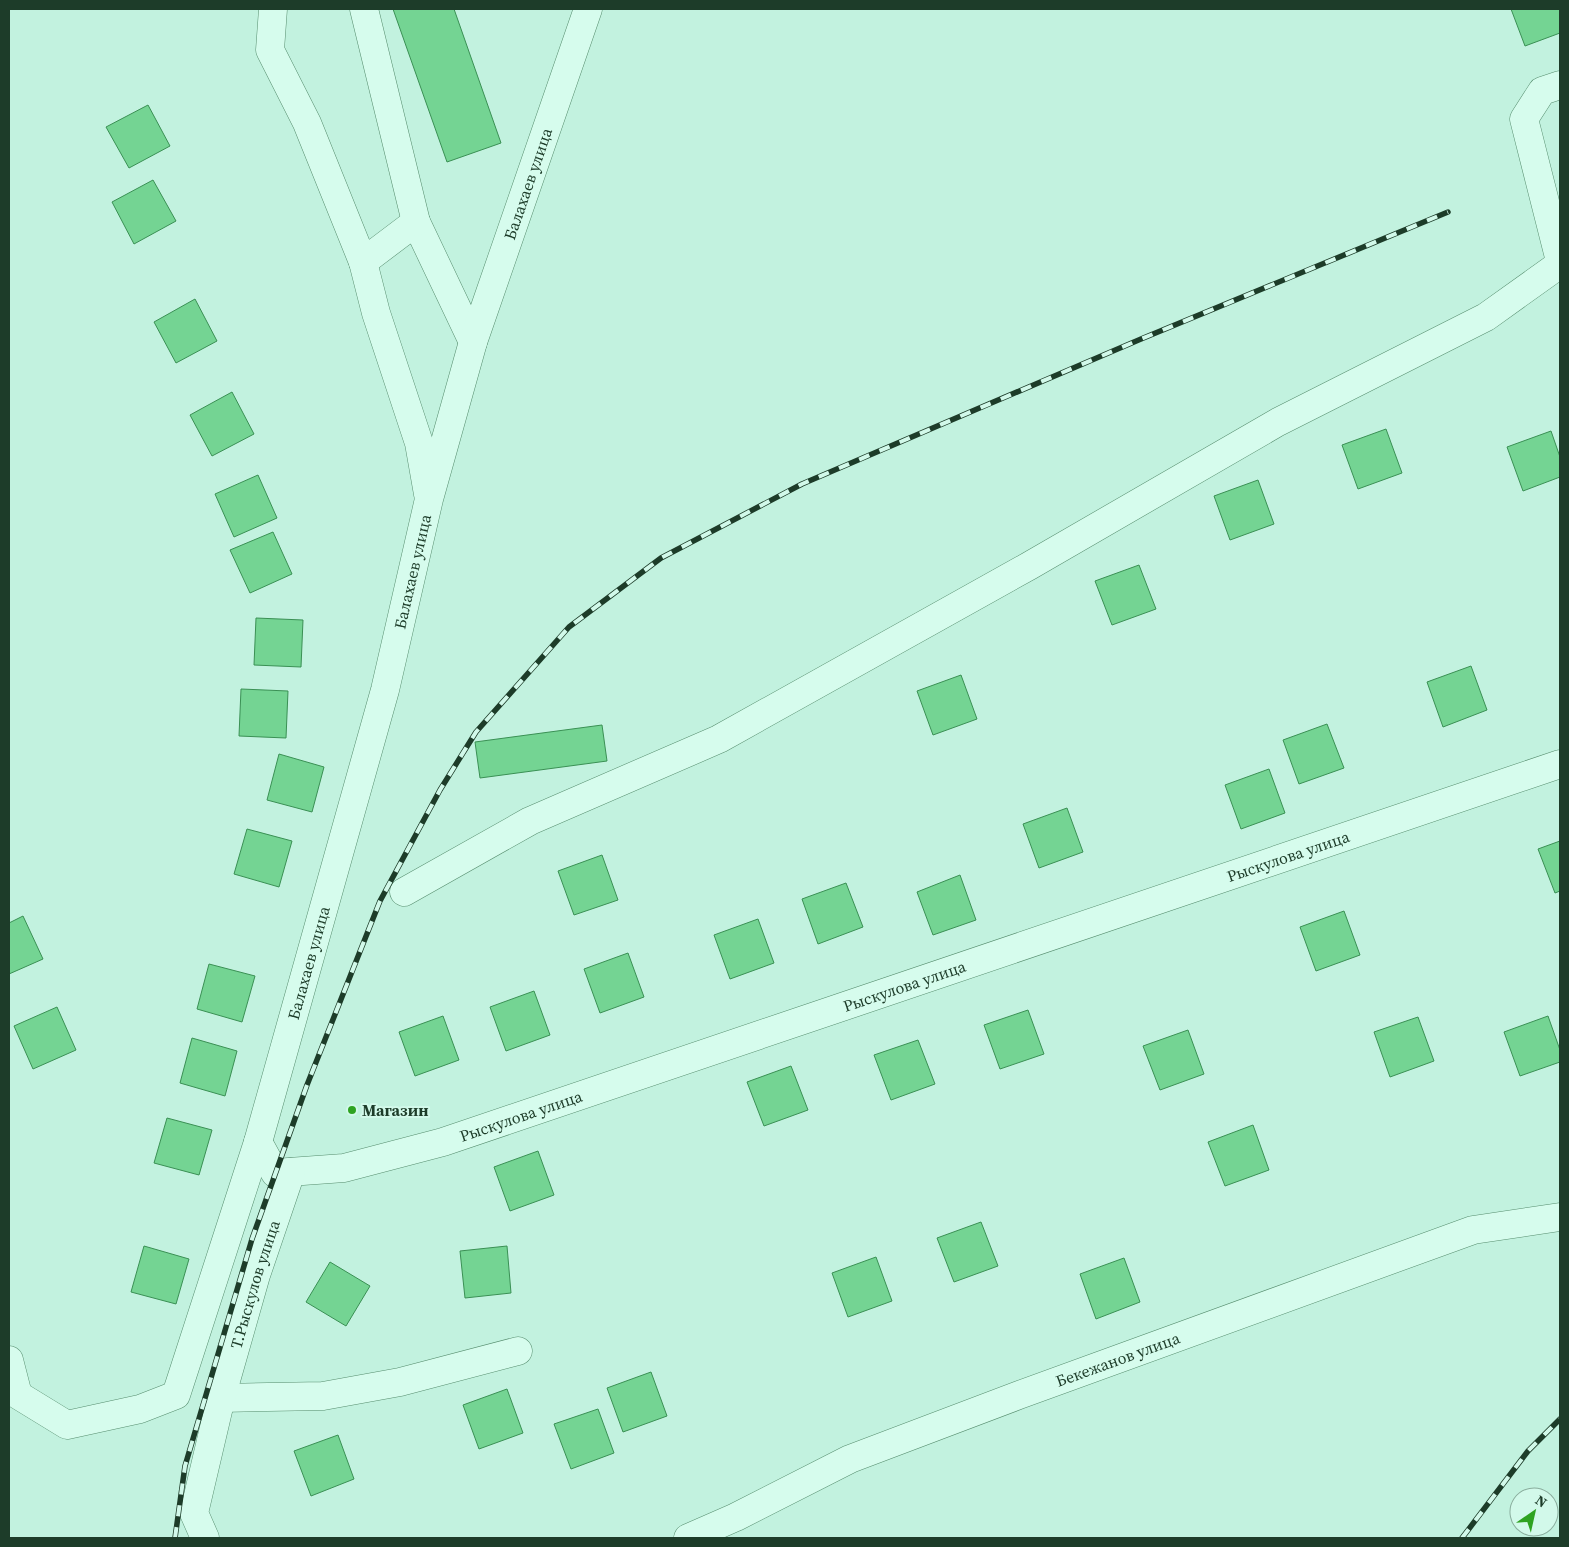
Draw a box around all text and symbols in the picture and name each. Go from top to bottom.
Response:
street label: Балахаев улица [498,124,557,243]
street label: Балахаев улица [388,511,436,631]
street label: Рыскулова улица [1224,825,1353,887]
street label: Балахаев улица [282,903,335,1022]
street label: Рыскулова улица [840,955,969,1017]
street label: Рыскулова улица [456,1084,586,1147]
place label: Магазин [362,1099,428,1121]
marker: Магазин [346,1104,358,1116]
street label: Т.Рыскулов улица [225,1216,285,1351]
street label: Бекежанов улица [1053,1326,1184,1392]
north arrow [1509,1487,1559,1537]
text: N [1531,1490,1551,1512]

